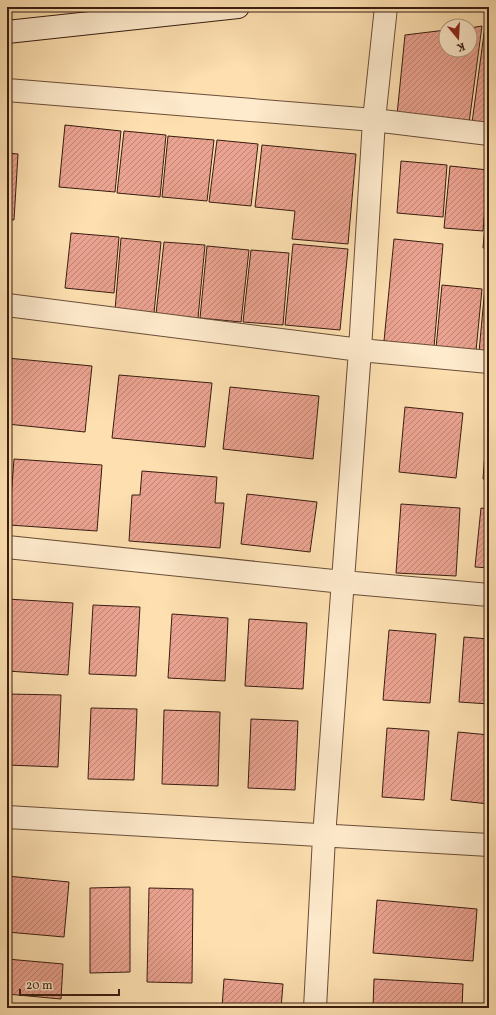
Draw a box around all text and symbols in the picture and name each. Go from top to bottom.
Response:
north arrow [438,18,478,58]
text: K [454,38,467,54]
scale bar [20,971,119,997]
text: 20 m [26,978,53,994]

